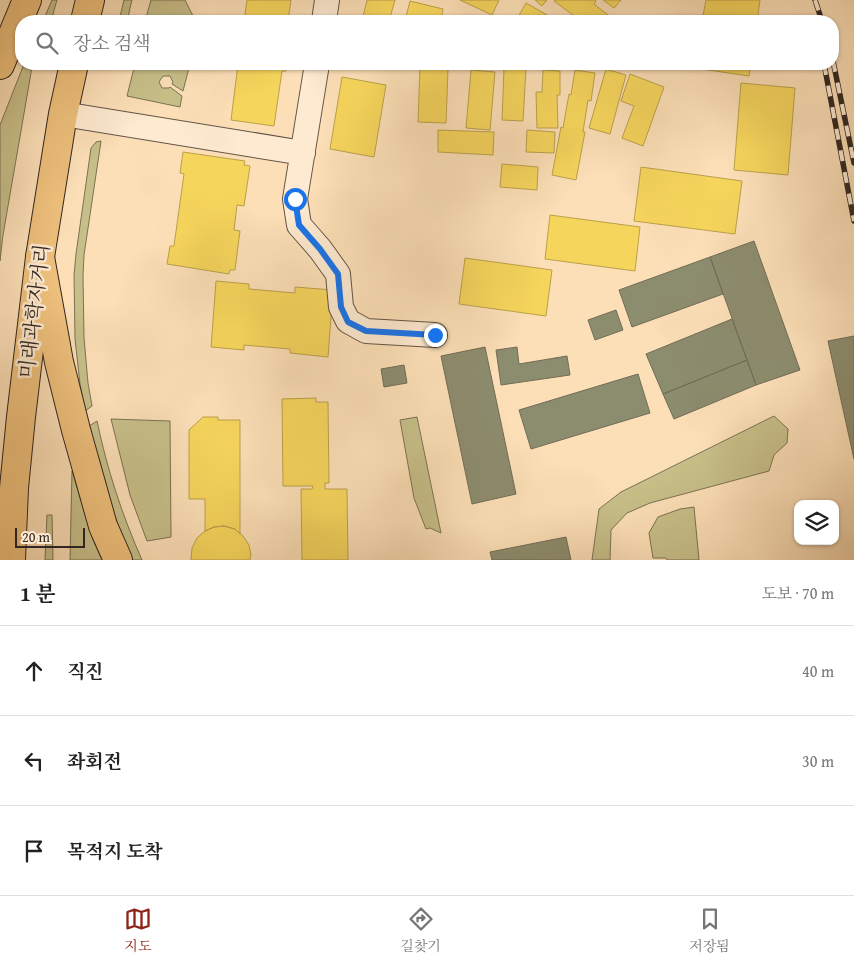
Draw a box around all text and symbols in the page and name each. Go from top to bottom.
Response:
search box [15,15,839,70]
icon: search [33,29,61,57]
text: 장소 검색 [73,29,151,57]
route start [284,188,307,211]
street label: 미래과학자거리 [11,242,56,380]
route end [424,324,447,347]
map controls [794,500,839,545]
button: layers [794,500,839,545]
scale bar [15,525,85,548]
text: 20 m [22,527,50,547]
text: 1 분 [20,578,56,609]
text: 도보 · 70 m [761,581,834,605]
icon: ahead [20,657,48,685]
text: 직진 [67,657,104,685]
text: 40 m [802,659,834,683]
icon: left [20,747,48,775]
text: 좌회전 [67,747,122,775]
text: 30 m [802,749,834,773]
icon: arrive [20,837,48,865]
text: 목적지 도착 [67,837,163,865]
tab: 지도 [124,905,152,956]
tab: 길찾기 [400,905,441,956]
tab: 저장됨 [689,905,730,956]

